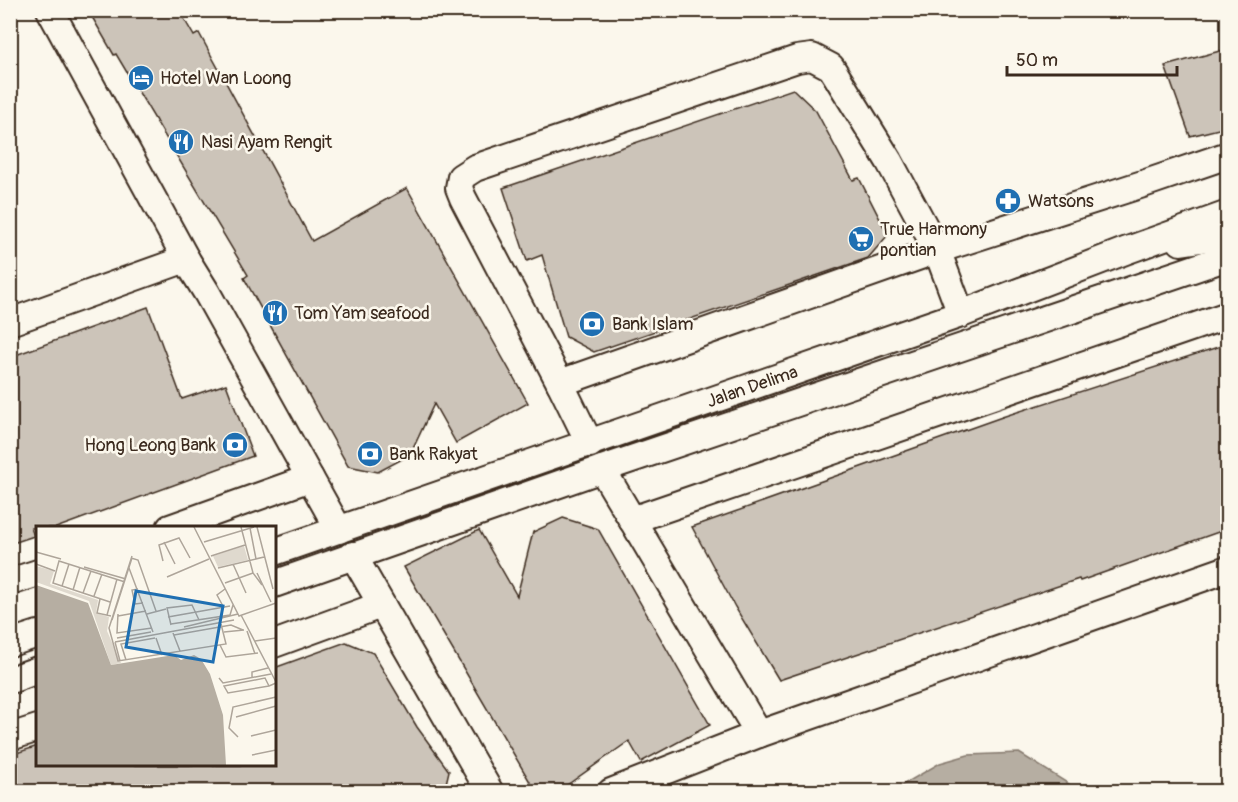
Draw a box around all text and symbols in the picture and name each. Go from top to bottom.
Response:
scale bar [1007,39,1176,77]
text: 50 m [1016,49,1058,72]
hotel icon: Hotel Wan Loong [126,63,156,93]
place label: Hotel Wan Loong [160,67,291,90]
restaurant icon: Nasi Ayam Rengit [166,127,196,157]
place label: Nasi Ayam Rengit [201,131,333,154]
pharmacy icon: Watsons [993,186,1023,216]
place label: Watsons [1028,190,1094,213]
place label: True Harmony pontian [880,218,987,262]
supermarket icon: True Harmony pontian [846,224,876,254]
restaurant icon: Tom Yam seafood [260,298,290,328]
place label: Tom Yam seafood [294,302,430,325]
bank icon: Bank Islam [577,309,607,339]
place label: Bank Islam [612,313,693,336]
street label: Jalan Delima [704,360,801,413]
bank icon: Hong Leong Bank [220,430,250,460]
place label: Hong Leong Bank [85,434,216,457]
bank icon: Bank Rakyat [355,439,385,469]
place label: Bank Rakyat [389,443,478,466]
inset map [36,526,276,766]

